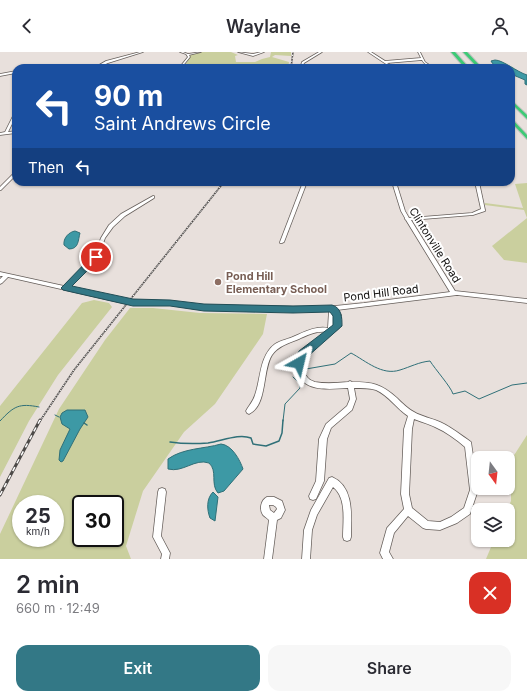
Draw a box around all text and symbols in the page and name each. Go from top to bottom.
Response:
icon: back [16,15,38,37]
icon: person [489,15,511,37]
text: Waylane [226,16,301,37]
text: 90 m [94,79,163,113]
icon: left [28,80,80,132]
text: Saint Andrews Circle [94,113,271,134]
icon: left [72,156,94,178]
text: Then [28,158,64,177]
street label: Clintonville Road [406,205,464,285]
pin [79,240,113,274]
icon: arrive [85,246,107,268]
place label: Pond Hill Elementary School [226,269,327,296]
marker: Pond Hill Elementary School [213,277,223,287]
street label: Pond Hill Road [343,281,419,305]
position arrow [278,342,320,384]
north arrow [471,451,515,495]
map controls [471,451,515,547]
speed limit sign: 30 [72,495,124,547]
button: layers [471,503,515,547]
text: 25 [25,504,51,528]
text: km/h [26,525,50,537]
text: 2 min [16,570,80,599]
button: close [469,572,511,614]
text: 660 m · 12:49 [16,600,100,616]
button: Exit [16,645,260,691]
button: Share [268,645,511,691]

